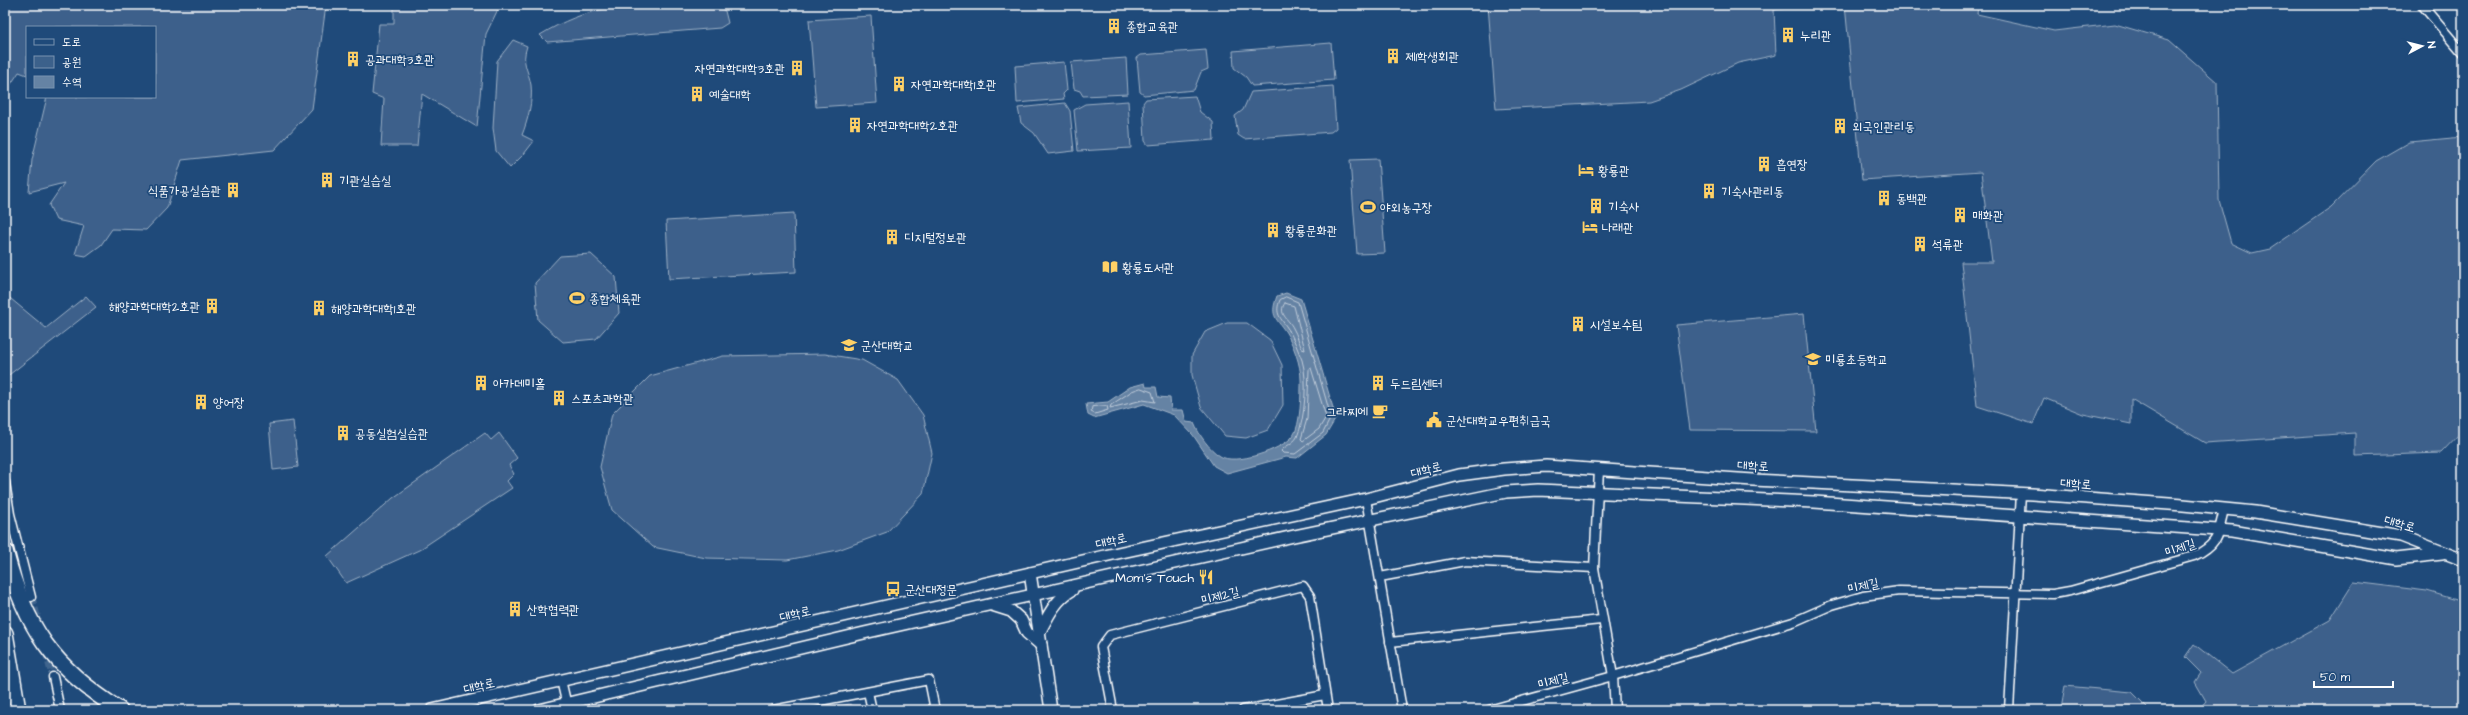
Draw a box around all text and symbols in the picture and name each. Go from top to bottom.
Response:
building icon: 종합교육관 [1105,17,1123,35]
place label: 종합교육관 [1126,18,1178,36]
legend [26,26,156,98]
building icon: 누리관 [1779,26,1797,44]
north arrow [2402,26,2442,66]
place label: 누리관 [1800,27,1831,45]
text: 도로 [62,34,81,51]
text: N [2424,41,2439,49]
building icon: 제1학생회관 [1384,47,1402,65]
place label: 제1학생회관 [1405,48,1459,66]
building icon: 공과대학3호관 [344,50,362,68]
place label: 공과대학3호관 [365,51,434,69]
text: 공원 [62,54,81,71]
building icon: 자연과학대학3호관 [788,59,806,77]
place label: 자연과학대학3호관 [695,60,785,78]
text: 수역 [62,74,82,91]
building icon: 자연과학대학1호관 [890,75,908,93]
place label: 자연과학대학1호관 [911,76,996,94]
building icon: 예술대학 [688,85,706,103]
place label: 예술대학 [709,86,751,104]
building icon: 자연과학대학2호관 [846,116,864,134]
place label: 자연과학대학2호관 [867,117,958,135]
building icon: 외국인관리동 [1831,117,1849,135]
place label: 외국인관리동 [1852,118,1915,136]
building icon: 흡연장 [1755,155,1773,173]
place label: 흡연장 [1776,156,1807,174]
hotel icon: 황룡관 [1577,161,1595,179]
place label: 황룡관 [1598,162,1629,180]
building icon: 기관실습실 [318,171,336,189]
place label: 기관실습실 [339,172,392,190]
building icon: 식품가공실습관 [224,181,242,199]
place label: 식품가공실습관 [148,182,221,200]
building icon: 기숙사관리동 [1700,182,1718,200]
place label: 기숙사관리동 [1721,183,1784,201]
building icon: 동백관 [1875,189,1893,207]
place label: 동백관 [1896,190,1927,208]
building icon: 기숙사 [1587,197,1605,215]
sports icon: 야외농구장 [1359,198,1377,216]
place label: 기숙사 [1608,198,1639,216]
place label: 야외농구장 [1380,199,1432,217]
building icon: 매화관 [1951,206,1969,224]
place label: 매화관 [1972,207,2003,225]
hotel icon: 나래관 [1581,218,1599,236]
place label: 나래관 [1602,219,1633,237]
building icon: 황룡문화관 [1264,221,1282,239]
place label: 황룡문화관 [1285,222,1337,240]
building icon: 디지털정보관 [883,228,901,246]
place label: 디지털정보관 [904,229,967,247]
building icon: 석류관 [1911,235,1929,253]
place label: 석류관 [1932,236,1963,254]
library icon: 황룡도서관 [1101,258,1119,276]
place label: 황룡도서관 [1122,259,1174,277]
sports icon: 종합체육관 [568,289,586,307]
place label: 종합체육관 [589,290,641,308]
building icon: 해양과학대학2호관 [203,297,221,315]
place label: 해양과학대학2호관 [109,298,200,316]
building icon: 해양과학대학1호관 [310,299,328,317]
place label: 해양과학대학1호관 [331,300,416,318]
building icon: 시설보수팀 [1569,315,1587,333]
place label: 시설보수팀 [1590,316,1642,334]
school or university icon: 군산대학교 [840,336,858,354]
place label: 군산대학교 [861,337,913,355]
school or university icon: 미룡초등학교 [1804,350,1822,368]
place label: 미룡초등학교 [1825,351,1888,369]
building icon: 아카데미홀 [472,374,490,392]
building icon: 두드림센터 [1369,374,1387,392]
place label: 아카데미홀 [493,375,545,393]
place label: 두드림센터 [1390,375,1442,393]
building icon: 스포츠과학관 [550,389,568,407]
place label: 스포츠과학관 [571,390,634,408]
building icon: 양어장 [192,393,210,411]
place label: 양어장 [213,394,244,412]
cafe icon: 그라찌에 [1371,402,1389,420]
place label: 그라찌에 [1326,403,1368,421]
public building icon: 군산대학교우편취급국 [1425,411,1443,429]
place label: 군산대학교우편취급국 [1446,412,1551,430]
building icon: 공동실험실습관 [334,424,352,442]
place label: 공동실험실습관 [355,425,428,443]
street label: 대학로 [1737,456,1769,476]
street label: 대학로 [1409,457,1444,482]
street label: 대학로 [2060,474,2092,494]
street label: 대학로 [2382,511,2417,537]
street label: 대학로 [1094,529,1129,553]
street label: 미제길 [2163,534,2198,562]
restaurant icon: Mom's Touch [1197,568,1215,586]
place label: Mom's Touch [1115,569,1195,587]
street label: 미제길 [1846,574,1880,598]
bus stop icon: 군산대정문 [884,580,902,598]
place label: 군산대정문 [905,581,957,599]
street label: 미제2길 [1199,583,1241,609]
building icon: 산학협력관 [506,600,524,618]
place label: 산학협력관 [527,601,579,619]
street label: 대학로 [778,602,813,626]
scale bar [2314,663,2393,689]
street label: 미제길 [1536,668,1571,694]
text: 50 m [2320,669,2351,686]
street label: 대학로 [462,674,497,698]

